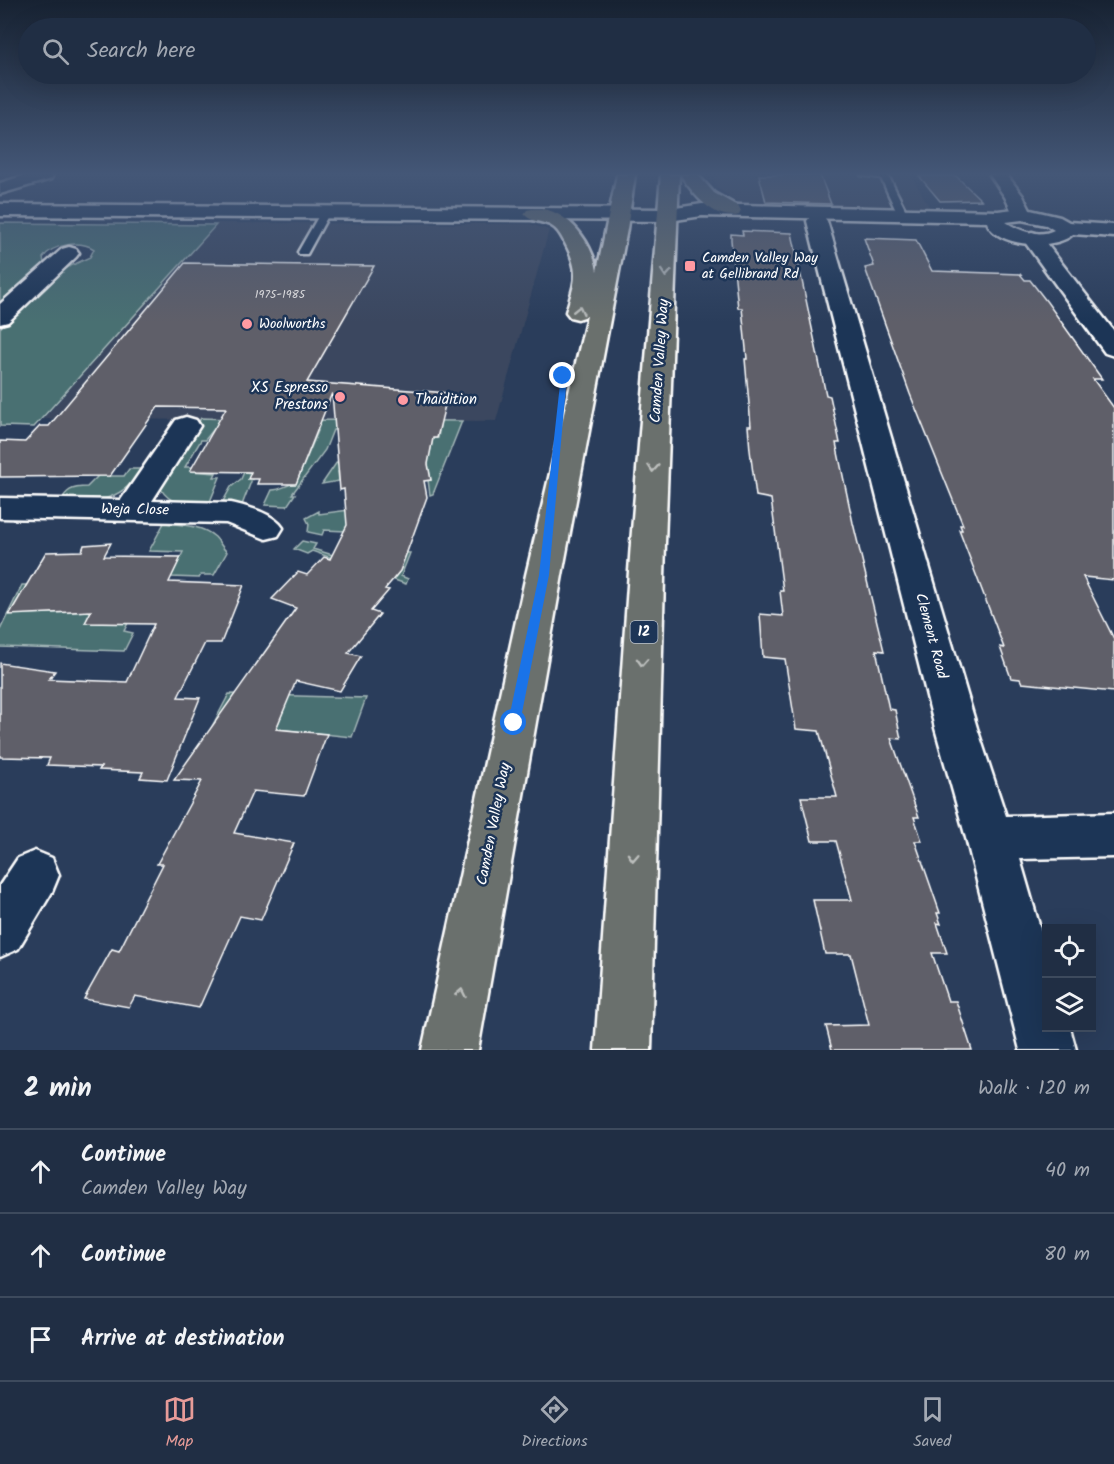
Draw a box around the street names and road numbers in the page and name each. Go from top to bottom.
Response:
street label: Camden Valley Way [644,297,676,424]
street label: Weja Close [101,497,169,523]
street label: Clement Road [908,590,954,682]
road number: 12 [630,621,658,643]
street label: Camden Valley Way [470,760,518,887]

